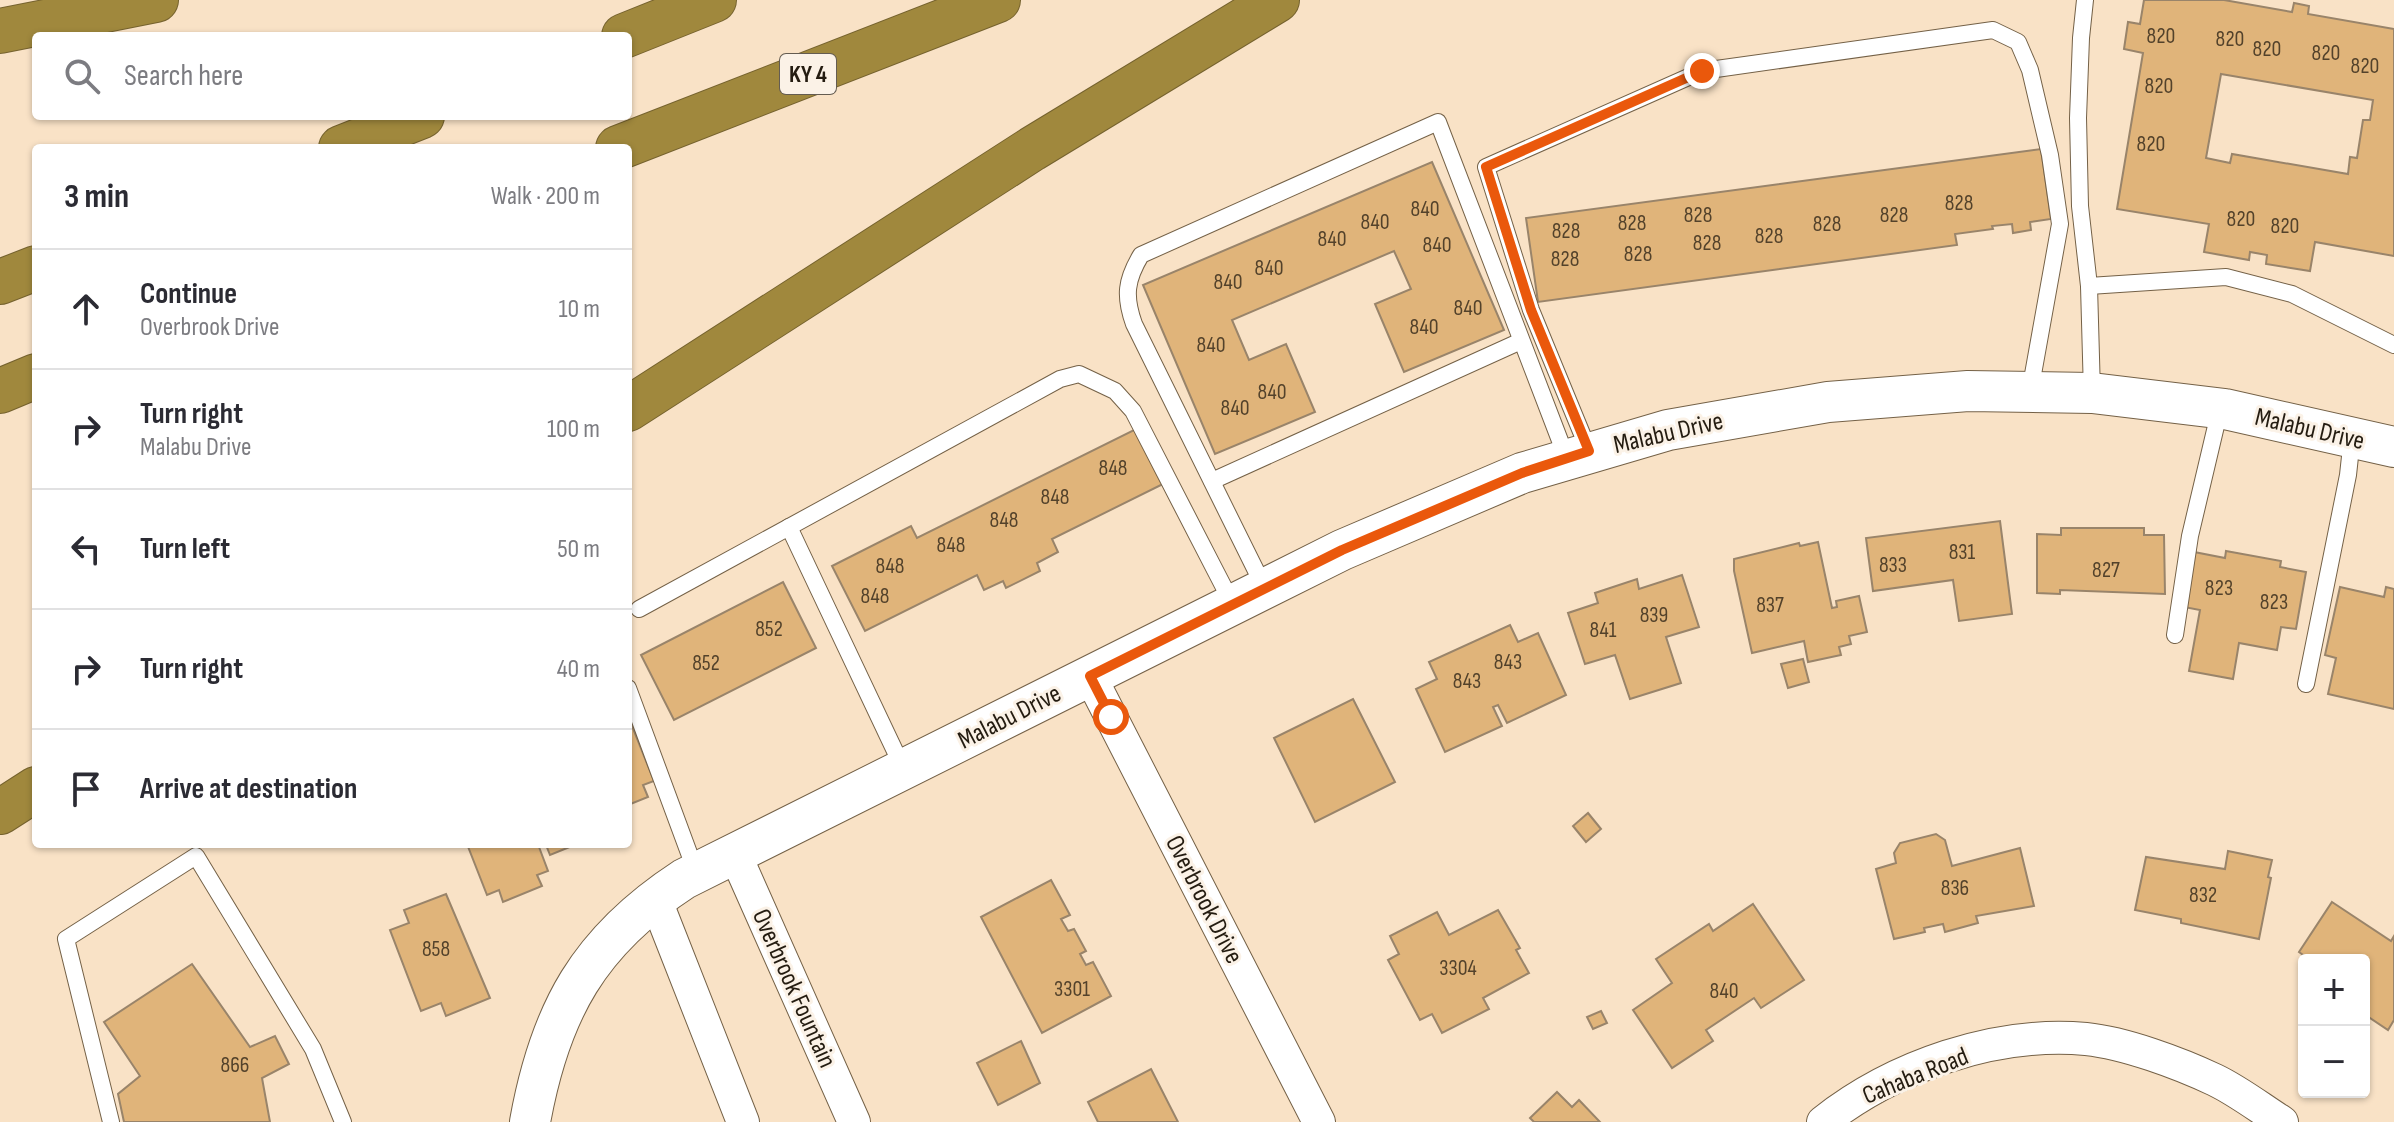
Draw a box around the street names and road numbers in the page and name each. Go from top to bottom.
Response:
road number: KY 4 [780,54,836,94]
street label: Malabu Drive [2252,402,2367,457]
street label: Malabu Drive [1611,406,1726,461]
street label: Malabu Drive [953,678,1066,756]
street label: Overbrook Drive [1158,831,1249,969]
street label: Overbrook Fountain [745,905,842,1073]
street label: Cahaba Road [1858,1041,1973,1112]

